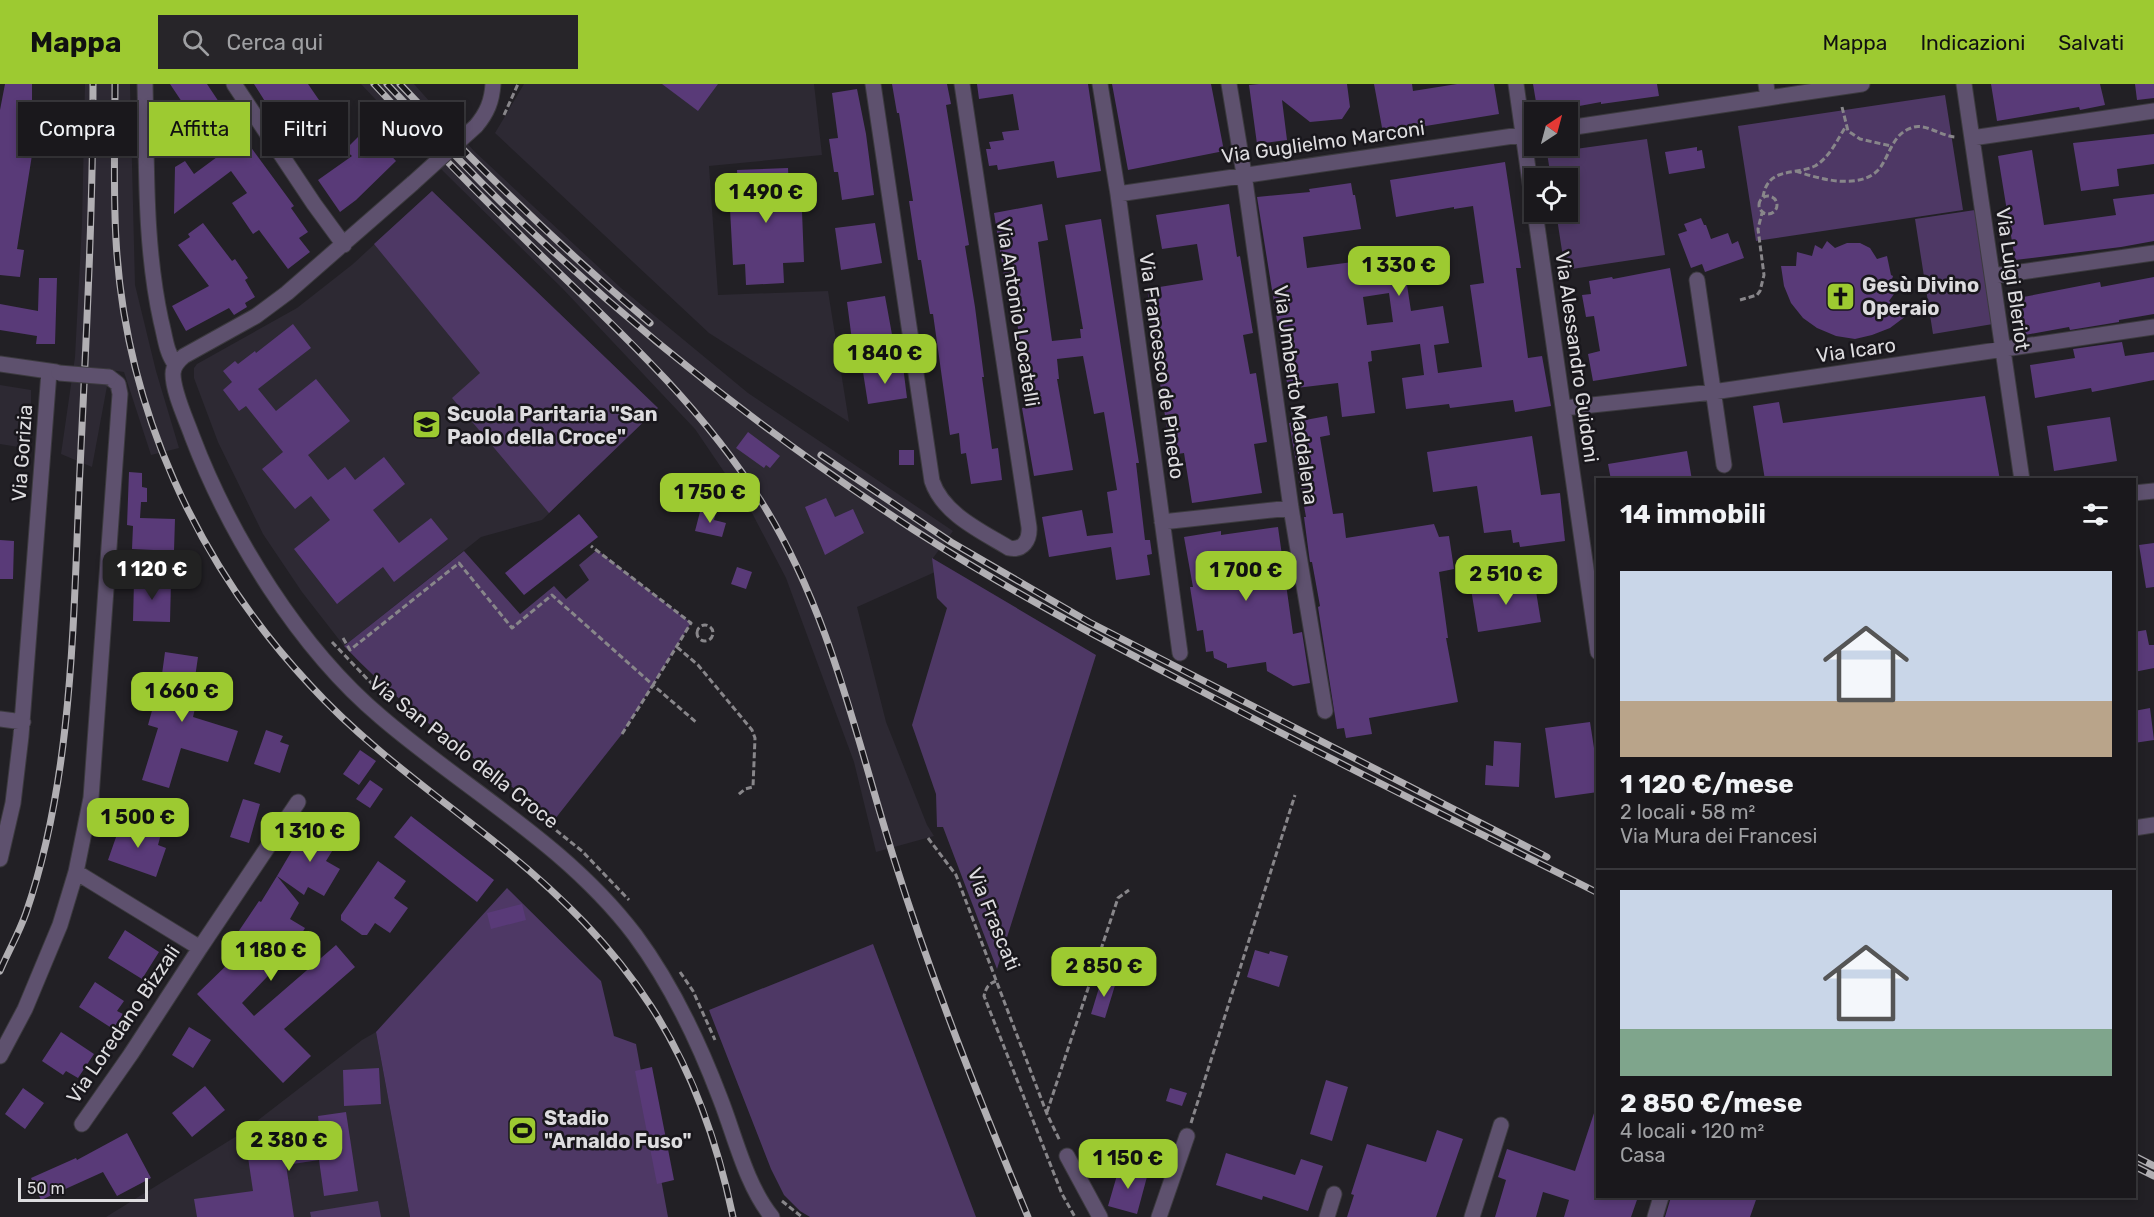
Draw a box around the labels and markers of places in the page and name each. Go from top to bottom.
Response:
pin: 1 490 € [711,173,821,224]
pin: 1 330 € [1344,246,1454,297]
place label: Gesù Divino Operaio [1862,273,1979,320]
church icon: Gesù Divino Operaio [1825,280,1857,312]
pin: 1 840 € [830,334,940,385]
place label: Scuola Paritaria "San Paolo della Croce" [447,402,658,449]
school or university icon: Scuola Paritaria "San Paolo della Croce" [410,409,442,441]
pin: 1 750 € [655,473,765,524]
pin: 1 120 € [97,550,207,601]
pin: 1 700 € [1191,551,1301,602]
pin: 2 510 € [1451,555,1561,606]
pin: 1 660 € [127,672,237,723]
pin: 1 500 € [83,798,193,849]
pin: 1 310 € [255,812,365,863]
pin: 1 180 € [216,931,326,982]
pin: 2 850 € [1049,947,1159,998]
place label: Stadio "Arnaldo Fuso" [544,1106,692,1153]
sports icon: Stadio "Arnaldo Fuso" [507,1114,539,1146]
pin: 2 380 € [234,1121,344,1172]
pin: 1 150 € [1073,1139,1183,1190]

